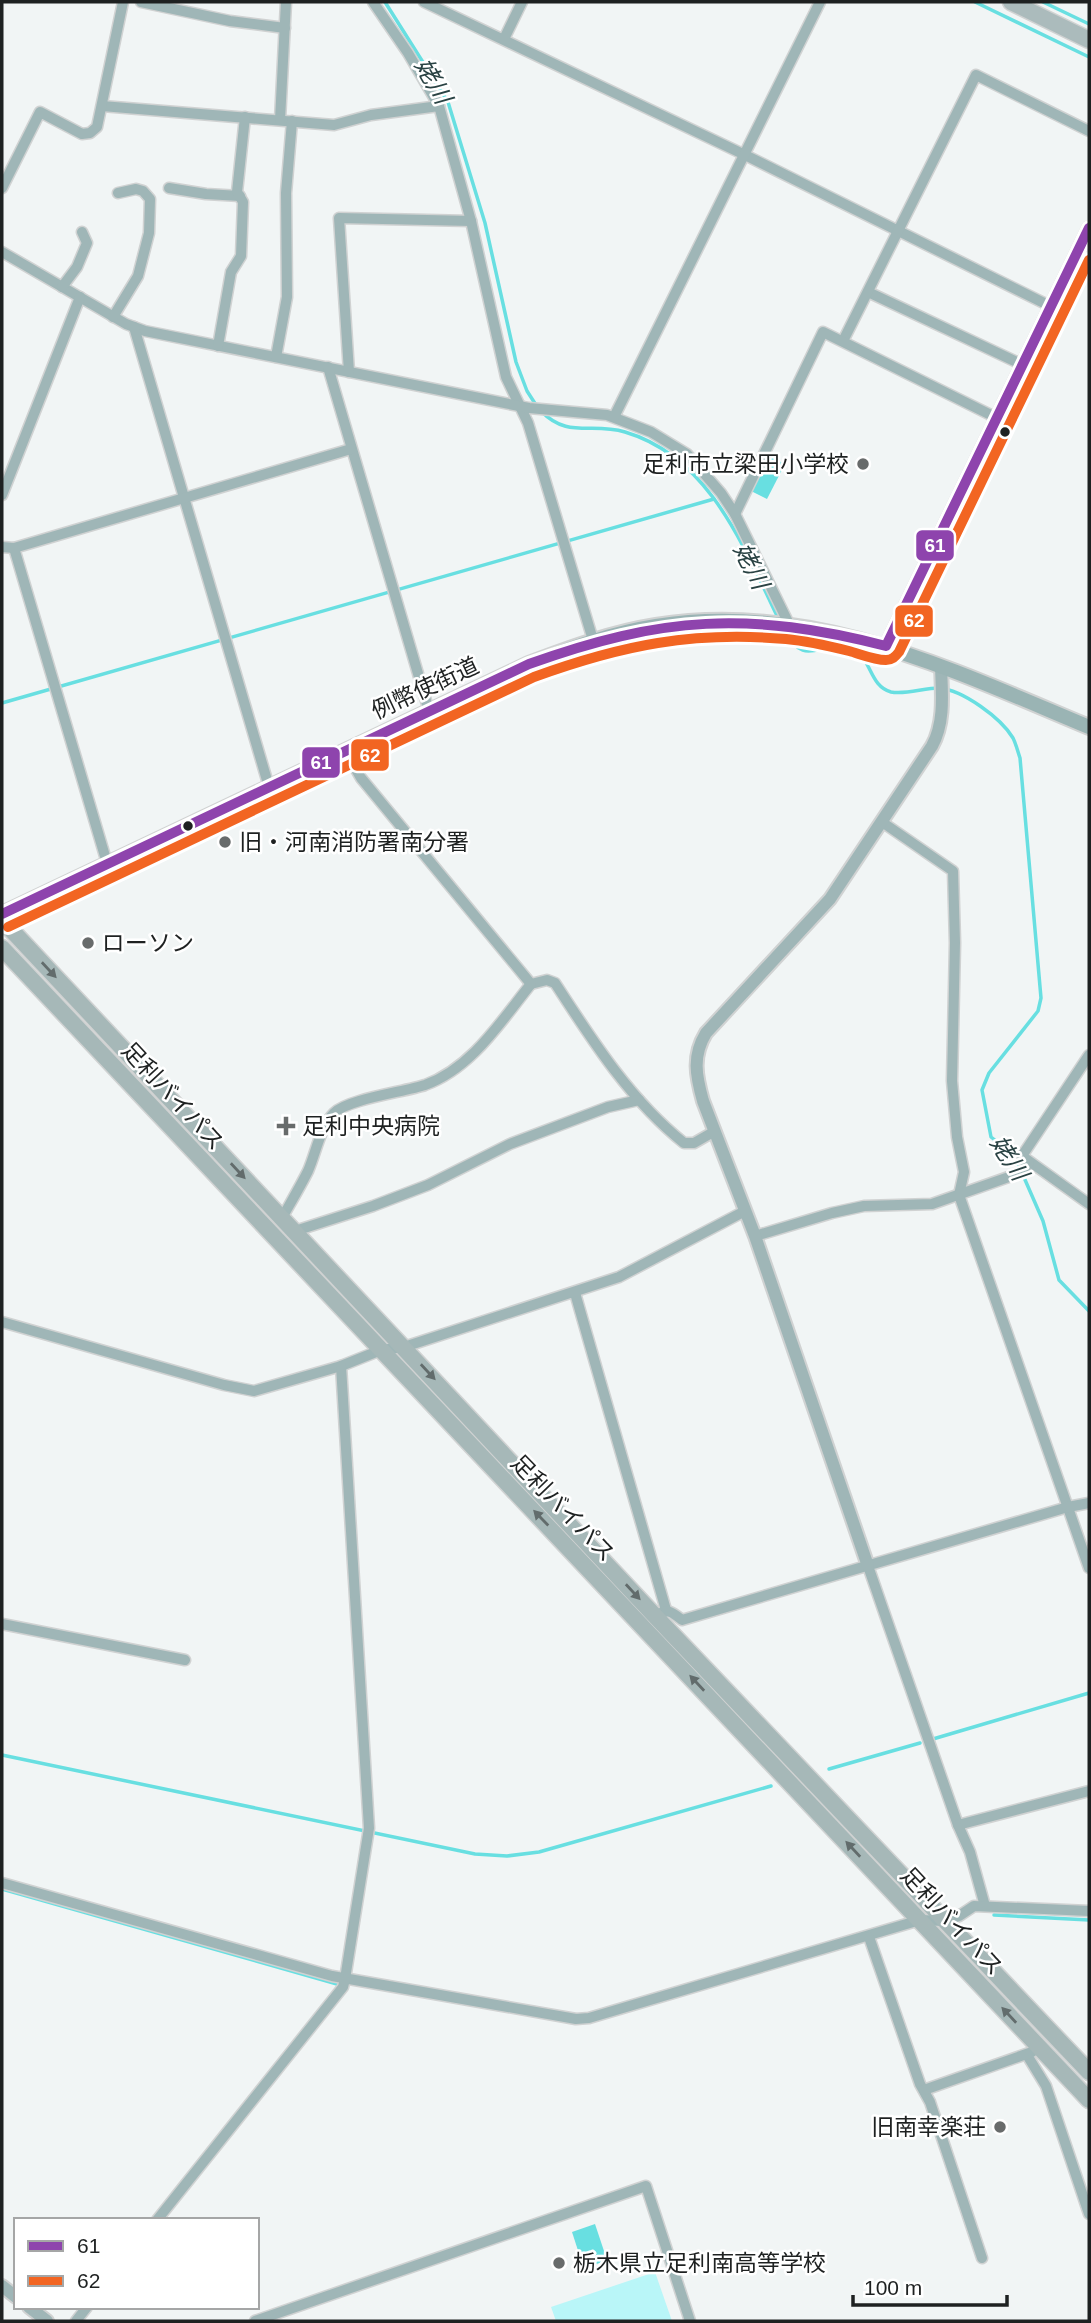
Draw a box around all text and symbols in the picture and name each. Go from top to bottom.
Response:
water label: 姥川 [410,53,459,111]
unlabelled marker [998,425,1012,439]
place label: 足利市立梁田小学校 [642,451,849,477]
marker: 足利市立梁田小学校 [855,456,871,472]
line badge: 61 [915,529,955,562]
text: 61 [924,535,946,556]
water label: 姥川 [729,538,776,596]
line badge: 62 [894,604,934,638]
text: 62 [903,610,925,631]
street label: 例幣使街道 [367,652,483,724]
line badge: 62 [350,738,390,772]
text: 62 [359,745,381,766]
line badge: 61 [301,746,341,779]
text: 61 [310,752,332,773]
unlabelled marker [181,819,195,833]
place label: 旧・河南消防署南分署 [239,829,469,855]
marker: 旧・河南消防署南分署 [217,834,233,850]
place label: ローソン [102,930,194,956]
marker: ローソン [80,935,96,951]
one-way arrow [40,961,56,978]
street label: 足利バイパス [117,1037,229,1155]
place label: 足利中央病院 [302,1113,440,1139]
marker: 足利中央病院 [276,1116,296,1136]
water label: 姥川 [985,1130,1035,1188]
one-way arrow [230,1162,246,1179]
one-way arrow [419,1364,436,1381]
street label: 足利バイパス [506,1449,620,1567]
one-way arrow [533,1509,549,1527]
one-way arrow [625,1584,642,1601]
one-way arrow [690,1675,706,1692]
one-way arrow [845,1840,861,1858]
street label: 足利バイパス [896,1862,1008,1980]
one-way arrow [1001,2006,1017,2024]
place label: 旧南幸楽荘 [871,2114,986,2140]
marker: 旧南幸楽荘 [992,2119,1008,2135]
legend [14,2218,259,2309]
text: 61 [77,2234,100,2257]
place label: 栃木県立足利南高等学校 [573,2250,826,2276]
marker: 栃木県立足利南高等学校 [551,2255,567,2271]
scale bar [853,2264,1007,2308]
text: 62 [77,2269,100,2292]
text: 100 m [864,2276,922,2299]

